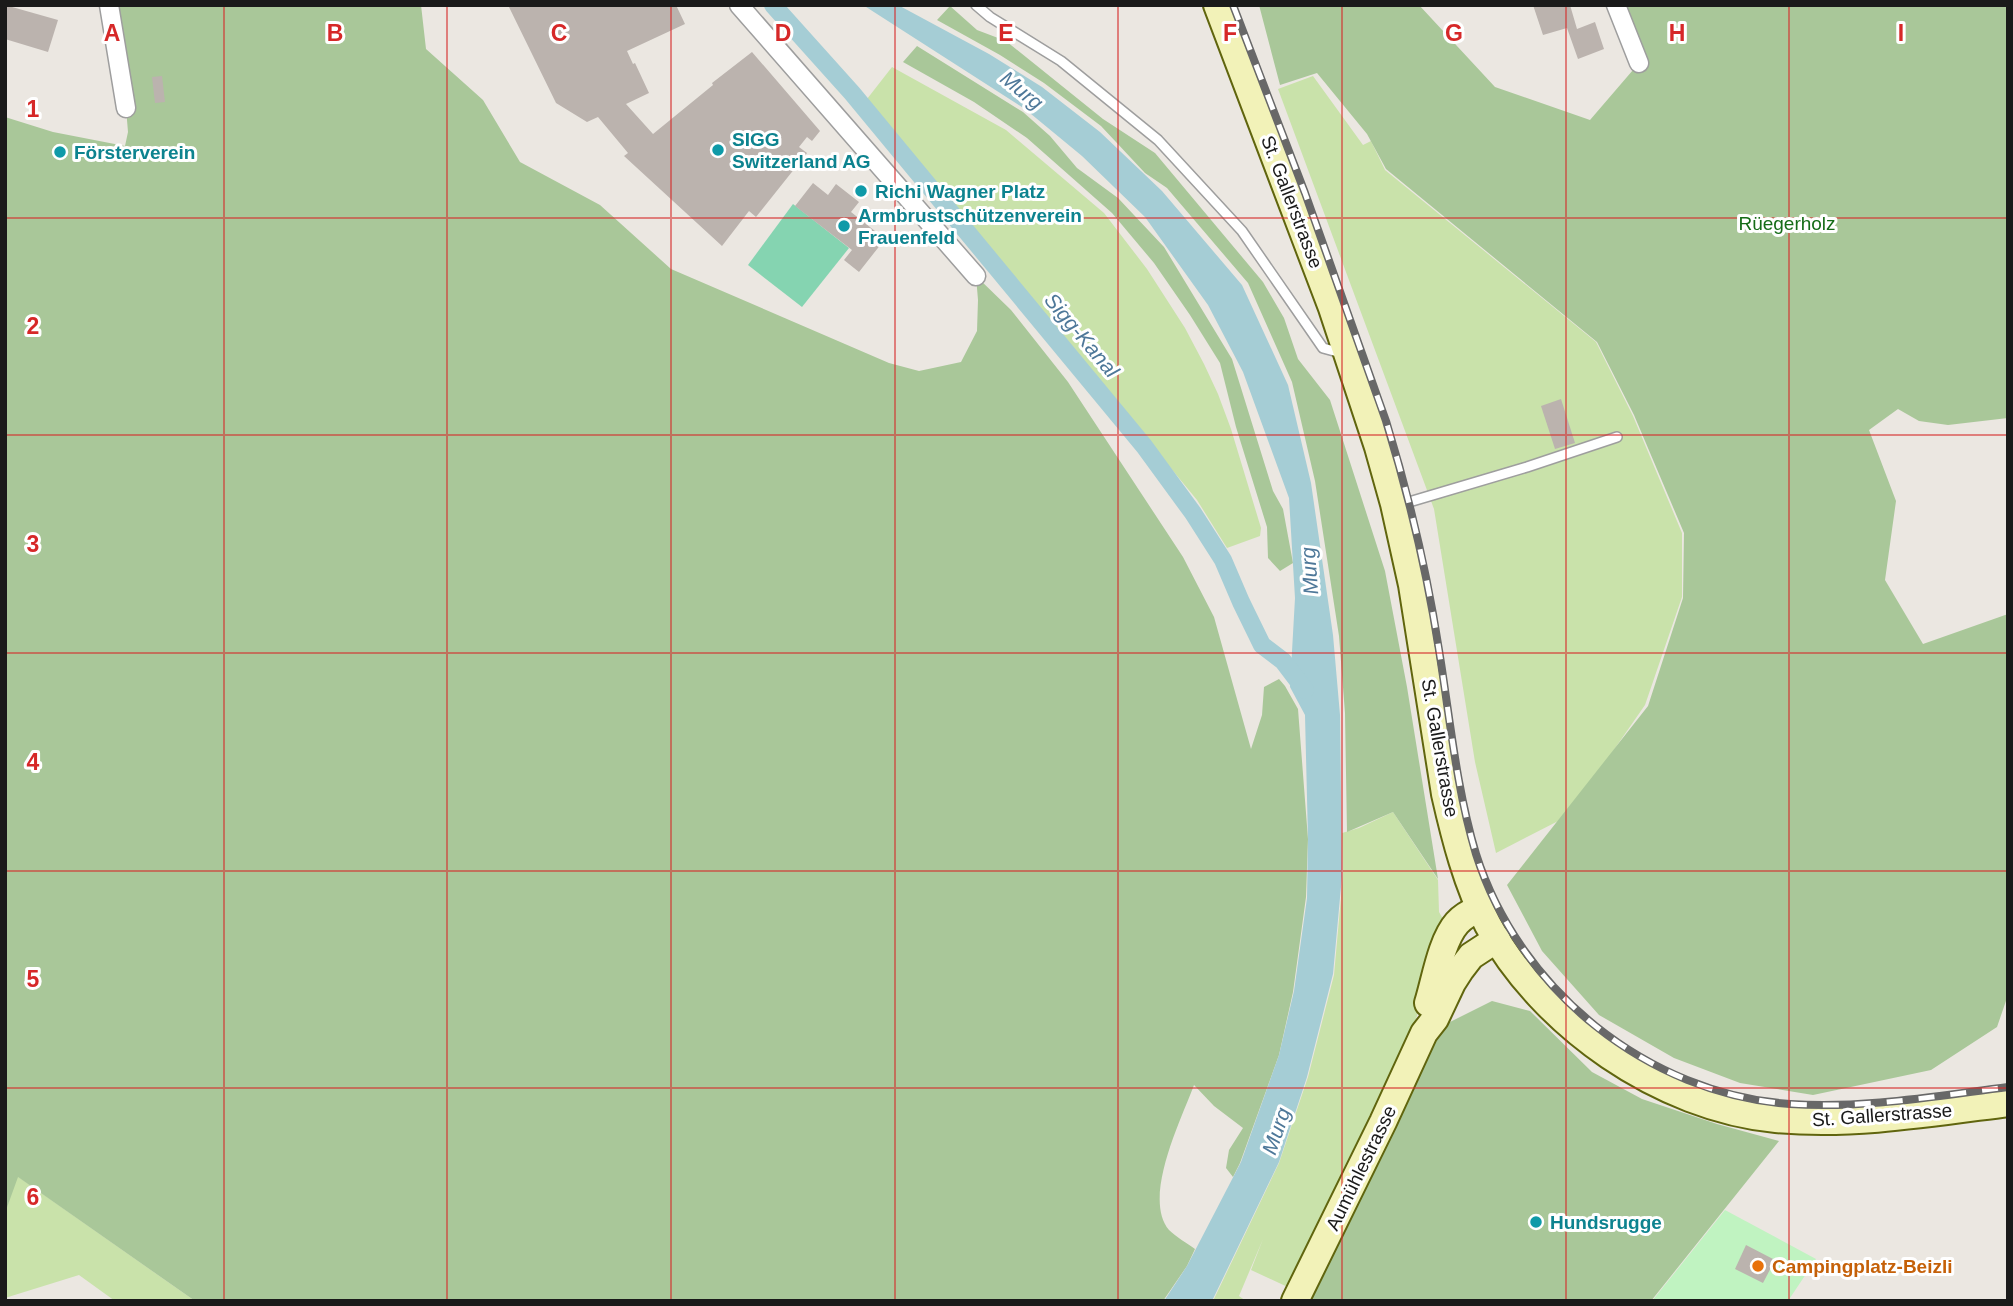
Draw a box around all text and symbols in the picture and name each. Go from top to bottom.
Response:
text: A [104,20,120,46]
text: B [327,20,343,46]
text: C [551,20,567,46]
text: D [775,20,791,46]
text: E [998,20,1014,46]
text: F [1223,20,1237,46]
text: G [1445,20,1463,46]
text: H [1669,20,1685,46]
text: I [1898,20,1904,46]
water label: Murg [996,66,1048,114]
text: 1 [27,96,40,122]
place label: SIGG Switzerland AG [732,129,871,172]
street label: St. Gallerstrasse [1257,133,1327,271]
place label: Försterverein [74,142,195,163]
marker: SIGG Switzerland AG [710,142,726,158]
marker: Försterverein [52,144,68,160]
place label: Richi Wagner Platz [875,181,1045,202]
marker: Richi Wagner Platz [853,183,869,199]
place label: Armbrustschützenverein Frauenfeld [858,205,1082,248]
park label: Rüegerholz [1738,213,1836,234]
marker: Armbrustschützenverein Frauenfeld [836,218,852,234]
water label: Sigg-Kanal [1040,288,1125,383]
text: 2 [27,313,39,339]
text: 3 [27,531,39,557]
water label: Murg [1296,546,1322,596]
street label: St. Gallerstrasse [1417,677,1463,819]
text: 4 [27,749,40,775]
text: 5 [27,966,40,992]
street label: St. Gallerstrasse [1811,1100,1953,1130]
street label: Aumühlestrasse [1322,1102,1400,1234]
water label: Murg [1257,1104,1295,1157]
text: 6 [27,1184,39,1210]
place label: Hundsrugge [1550,1212,1662,1233]
marker: Hundsrugge [1528,1214,1544,1230]
place label: Campingplatz-Beizli [1772,1256,1953,1277]
marker: Campingplatz-Beizli [1750,1258,1766,1274]

